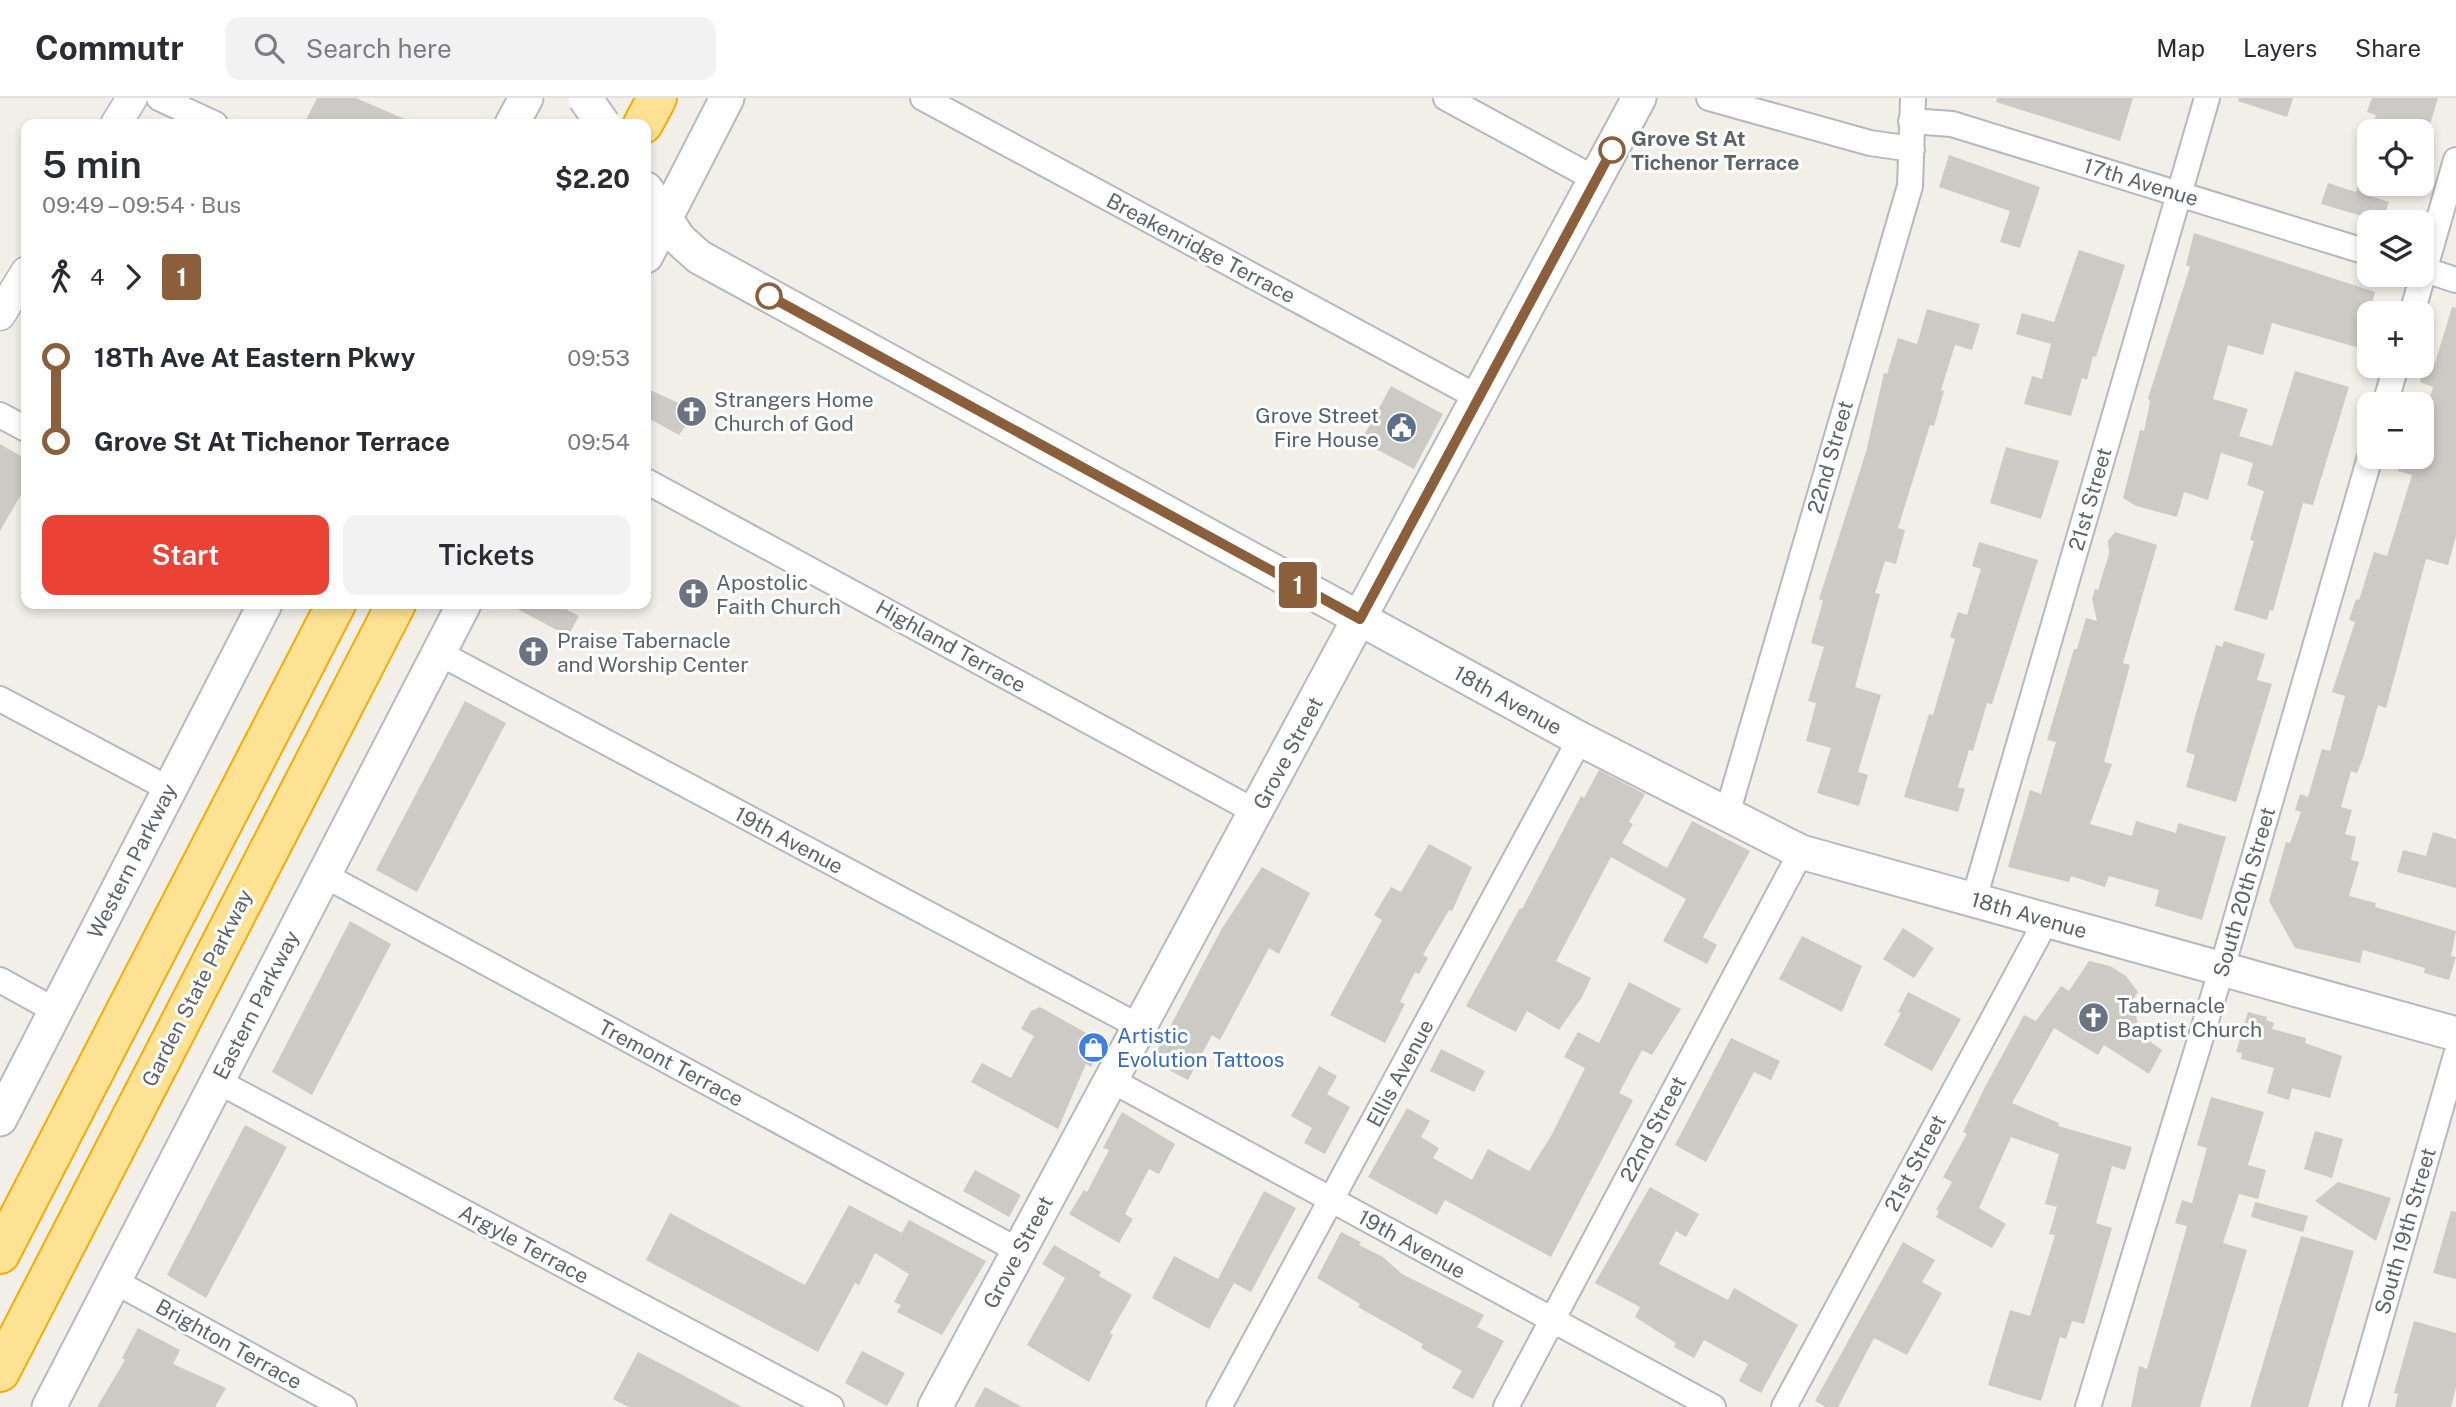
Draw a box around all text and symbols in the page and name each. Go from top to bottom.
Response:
search box [226,17,716,80]
text: Commutr [35,29,184,67]
icon: search [250,29,288,67]
text: Search here [306,33,452,64]
text: Map [2156,34,2205,62]
text: Layers [2243,34,2317,62]
text: Share [2355,34,2421,62]
map controls [2357,119,2434,469]
button: locate [2357,119,2434,196]
place label: Grove St At Tichenor Terrace [1631,126,1799,175]
marker: Grove St At Tichenor Terrace [1599,137,1625,163]
text: 5 min [42,142,142,187]
street label: 17th Avenue [2081,153,2201,211]
text: $2.20 [555,163,630,194]
street label: Breakenridge Terrace [1102,188,1300,308]
text: 09:49 – 09:54 · Bus [42,191,241,218]
button: layers [2357,210,2434,287]
icon: walk [42,258,80,296]
icon: forward [114,258,152,296]
text: 4 [90,263,104,290]
text: 1 [176,263,187,291]
unlabelled marker [756,283,782,309]
button: + [2357,301,2434,378]
text: 18Th Ave At Eastern Pkwy [94,342,415,373]
text: 09:53 [567,344,630,371]
place label: Strangers Home Church of God [714,387,874,436]
button: − [2357,392,2434,469]
church icon: Strangers Home Church of God [674,394,708,428]
street label: 22nd Street [1802,398,1858,516]
place label: Grove Street Fire House [1255,403,1379,452]
public building icon: Grove Street Fire House [1385,410,1419,444]
text: Grove St At Tichenor Terrace [94,426,450,457]
text: 09:54 [567,428,630,455]
street label: 21st Street [2063,445,2117,553]
button: Start [42,515,329,595]
button: Tickets [343,515,630,595]
line badge: 1 [1275,562,1321,608]
place label: Apostolic Faith Church [716,570,841,619]
text: 1 [1293,571,1303,599]
church icon: Apostolic Faith Church [676,577,710,611]
street label: Highland Terrace [872,594,1030,698]
place label: Praise Tabernacle and Worship Center [557,628,748,677]
church icon: Praise Tabernacle and Worship Center [517,635,551,669]
street label: 18th Avenue [1450,660,1566,740]
street label: Grove Street [1248,693,1328,813]
street label: Western Parkway [82,779,182,943]
street label: 19th Avenue [731,801,847,879]
street label: South 20th Street [2208,804,2280,980]
street label: Garden State Parkway [136,885,258,1091]
street label: 18th Avenue [1968,886,2090,944]
street label: Eastern Parkway [208,926,304,1084]
place label: Tabernacle Baptist Church [2117,993,2262,1042]
church icon: Tabernacle Baptist Church [2077,1000,2111,1034]
street label: Tremont Terrace [594,1014,748,1112]
street label: Ellis Avenue [1361,1015,1439,1131]
place label: Artistic Evolution Tattoos [1117,1023,1284,1072]
shop icon: Artistic Evolution Tattoos [1077,1030,1111,1064]
street label: 22nd Street [1615,1072,1691,1186]
street label: 21st Street [1879,1110,1951,1216]
street label: South 19th Street [2369,1145,2441,1317]
street label: Grove Street [978,1192,1058,1312]
street label: Argyle Terrace [455,1199,593,1289]
street label: 19th Avenue [1354,1204,1470,1284]
street label: Brighton Terrace [152,1294,306,1394]

